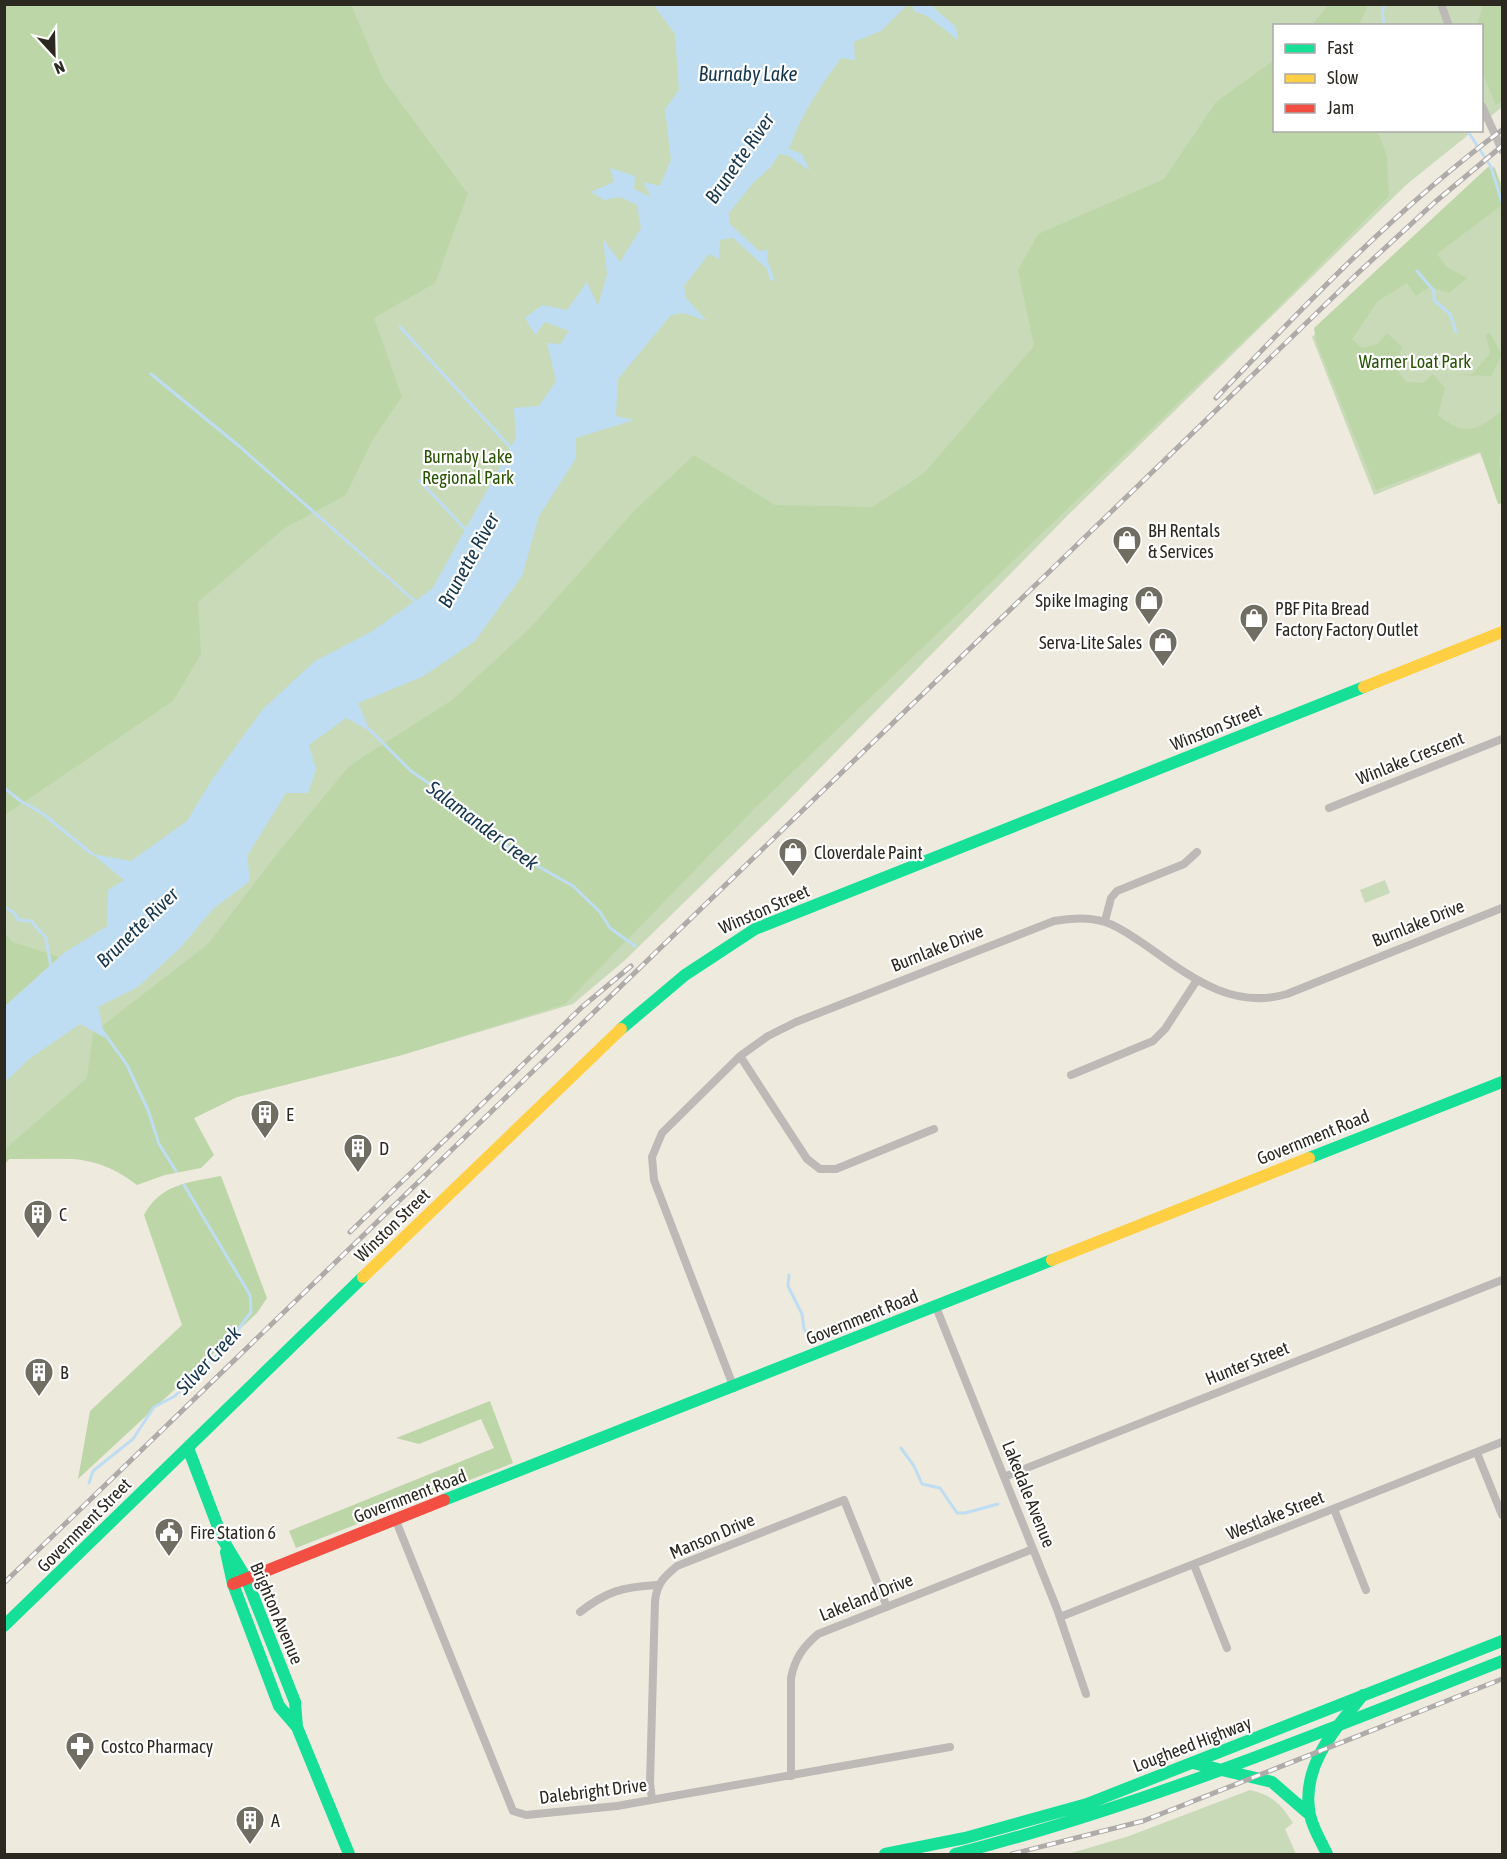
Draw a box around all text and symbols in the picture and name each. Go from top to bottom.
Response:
north arrow [24,24,84,84]
legend [1273,24,1483,132]
text: Fast [1327,37,1354,58]
text: N [52,58,67,78]
water label: Burnaby Lake [698,62,798,85]
text: Slow [1327,67,1358,88]
text: Jam [1327,97,1354,118]
water label: Brunette River [700,108,779,207]
park label: Warner Loat Park [1359,351,1471,372]
park label: Burnaby Lake Regional Park [422,446,514,488]
water label: Brunette River [433,508,504,611]
place label: BH Rentals & Services [1148,520,1220,562]
shop icon: BH Rentals & Services [1111,524,1143,566]
shop icon: Spike Imaging [1133,584,1165,626]
place label: Spike Imaging [1035,590,1128,611]
place label: PBF Pita Bread Factory Factory Outlet [1275,598,1419,640]
shop icon: PBF Pita Bread Factory Factory Outlet [1238,602,1270,644]
shop icon: Serva-Lite Sales [1147,626,1179,668]
place label: Serva-Lite Sales [1039,632,1142,653]
street label: Winston Street [1167,699,1265,755]
street label: Winlake Crescent [1353,727,1467,789]
water label: Salamander Creek [422,775,543,874]
shop icon: Cloverdale Paint [777,836,809,878]
place label: Cloverdale Paint [814,842,923,863]
street label: Winston Street [716,880,812,938]
water label: Brunette River [91,882,183,972]
street label: Burnlake Drive [1369,895,1467,951]
street label: Burnlake Drive [888,920,986,976]
building icon: E [249,1098,281,1140]
place label: E [286,1104,294,1125]
street label: Government Road [1254,1105,1372,1169]
building icon: D [342,1132,374,1174]
place label: D [379,1138,389,1159]
street label: Winston Street [350,1184,434,1266]
building icon: C [22,1198,54,1240]
place label: C [59,1204,67,1225]
street label: Government Road [803,1285,921,1349]
water label: Silver Creek [170,1321,245,1400]
street label: Hunter Street [1202,1337,1292,1389]
building icon: B [23,1356,55,1398]
place label: B [60,1362,69,1383]
street label: Lakedale Avenue [998,1438,1060,1550]
street label: Government Road [351,1465,469,1527]
street label: Government Street [33,1474,135,1576]
street label: Westlake Street [1223,1486,1327,1544]
street label: Manson Drive [666,1509,758,1563]
public building icon: Fire Station 6 [153,1516,185,1558]
place label: Fire Station 6 [190,1522,276,1543]
street label: Brighton Avenue [246,1559,308,1667]
street label: Lakeland Drive [816,1569,916,1625]
street label: Lougheed Highway [1130,1712,1254,1776]
pharmacy icon: Costco Pharmacy [64,1730,96,1772]
place label: Costco Pharmacy [101,1736,213,1757]
street label: Dalebright Drive [538,1774,648,1808]
building icon: A [234,1804,266,1846]
place label: A [271,1810,280,1831]

